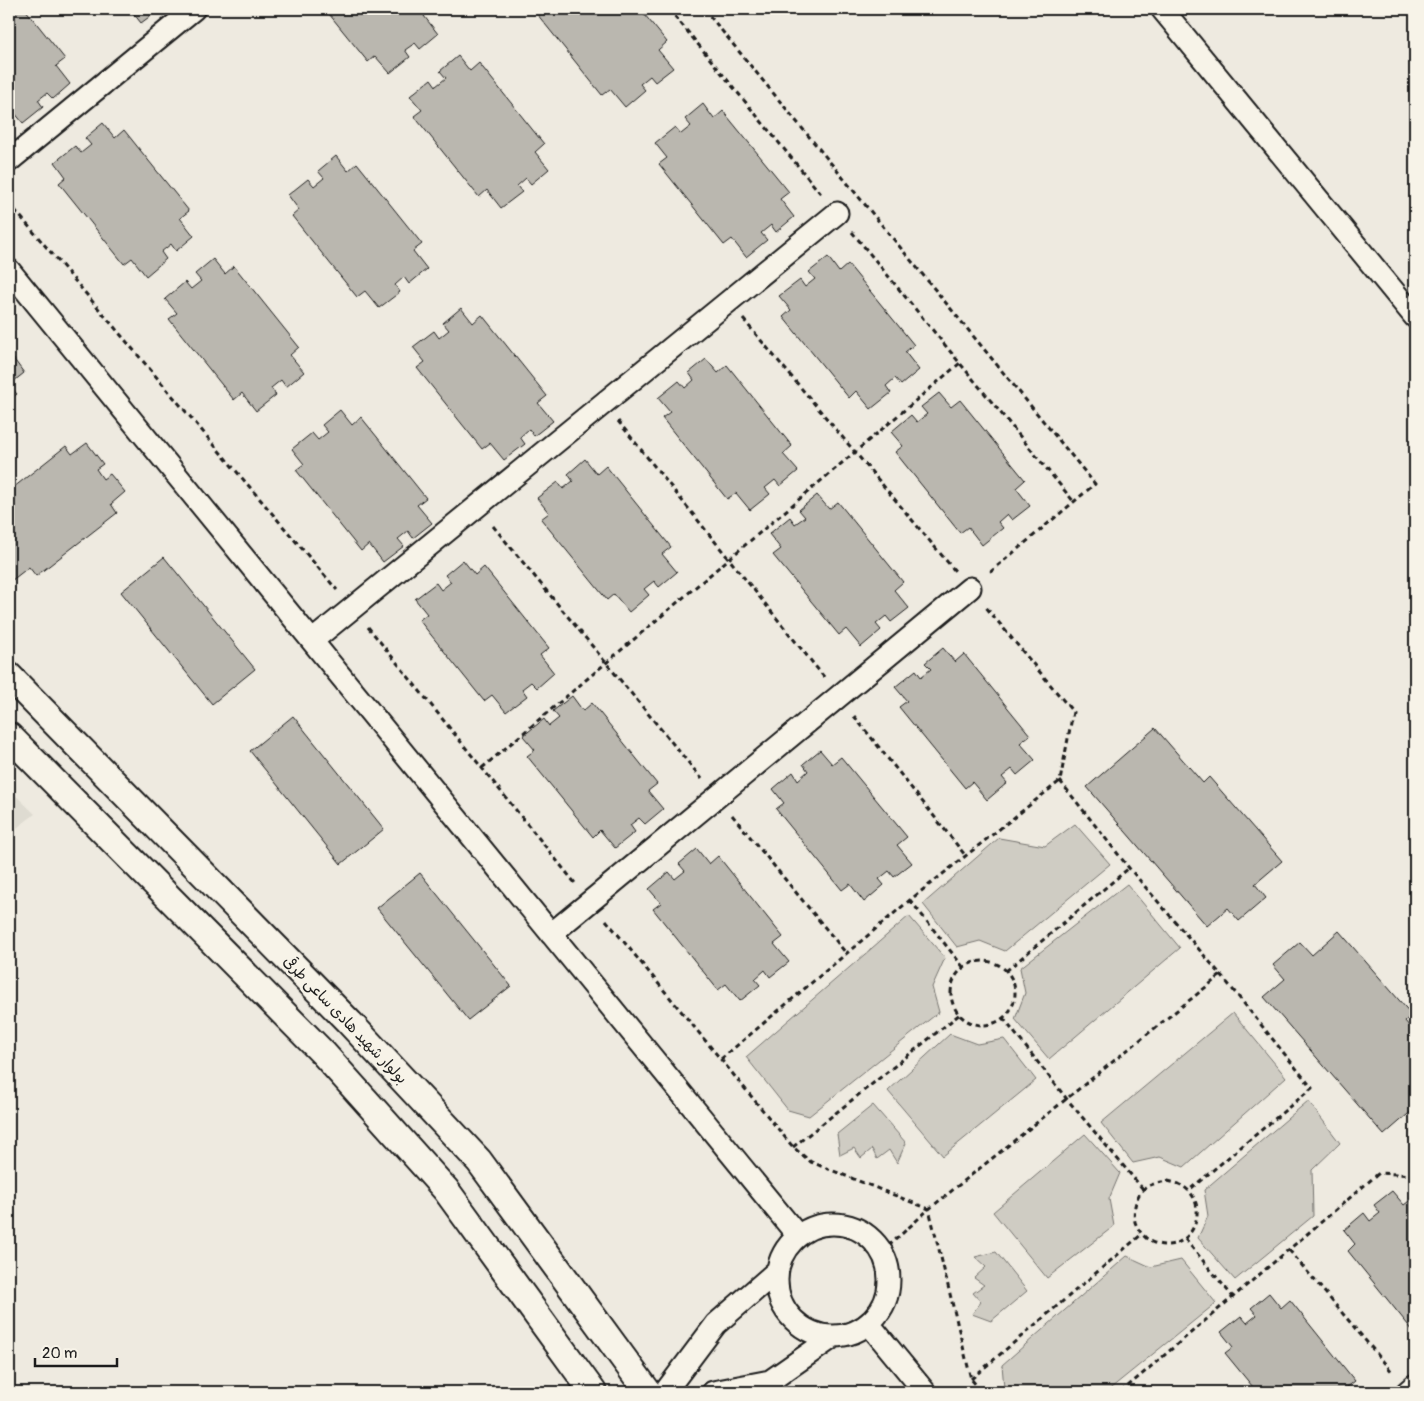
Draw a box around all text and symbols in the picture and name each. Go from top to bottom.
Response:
street label: بولوار شهید هادی ساعی طرقی [279,951,413,1088]
scale bar [35,1336,118,1368]
text: 20 m [42,1344,77,1363]

